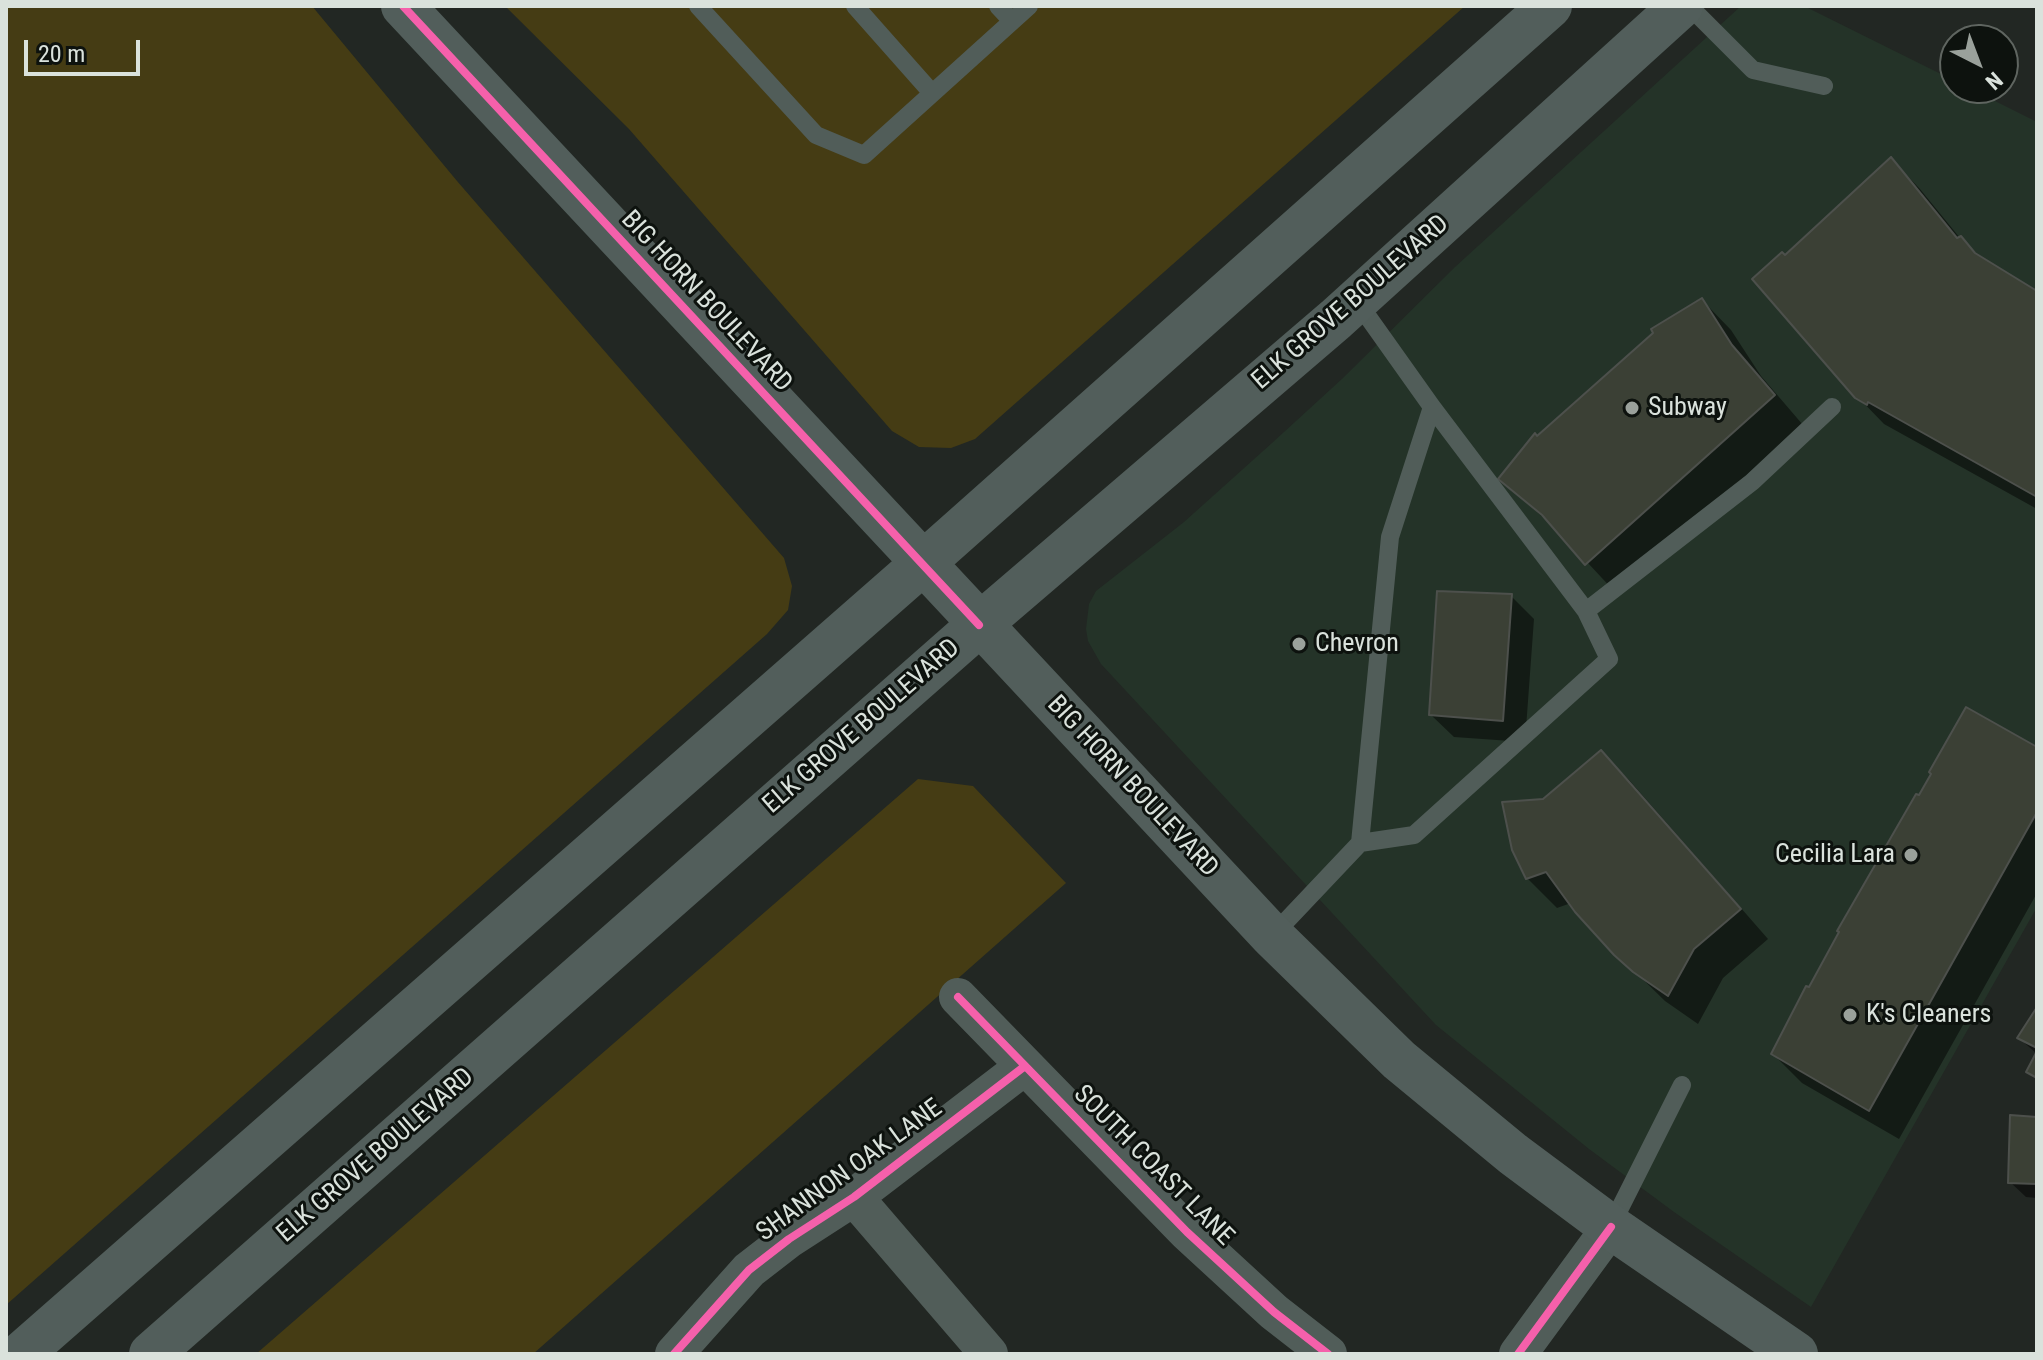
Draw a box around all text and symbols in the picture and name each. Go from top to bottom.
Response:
scale bar [28,24,144,74]
north arrow [1939,24,2019,104]
text: 20 m [38,40,85,68]
text: N [1981,67,2007,95]
street label: BIG HORN BOULEVARD [614,205,798,399]
street label: ELK GROVE BOULEVARD [1246,209,1456,397]
place label: Subway [1648,392,1727,424]
marker: Subway [1623,399,1641,417]
place label: Chevron [1315,628,1399,660]
street label: ELK GROVE BOULEVARD [757,633,967,821]
marker: Chevron [1290,635,1308,653]
street label: BIG HORN BOULEVARD [1040,690,1224,884]
place label: Cecilia Lara [1775,839,1895,871]
marker: Cecilia Lara [1902,846,1920,864]
place label: K's Cleaners [1866,999,1991,1031]
marker: K's Cleaners [1841,1006,1859,1024]
street label: ELK GROVE BOULEVARD [271,1062,481,1250]
street label: SOUTH COAST LANE [1066,1079,1240,1253]
street label: SHANNON OAK LANE [751,1093,949,1249]

